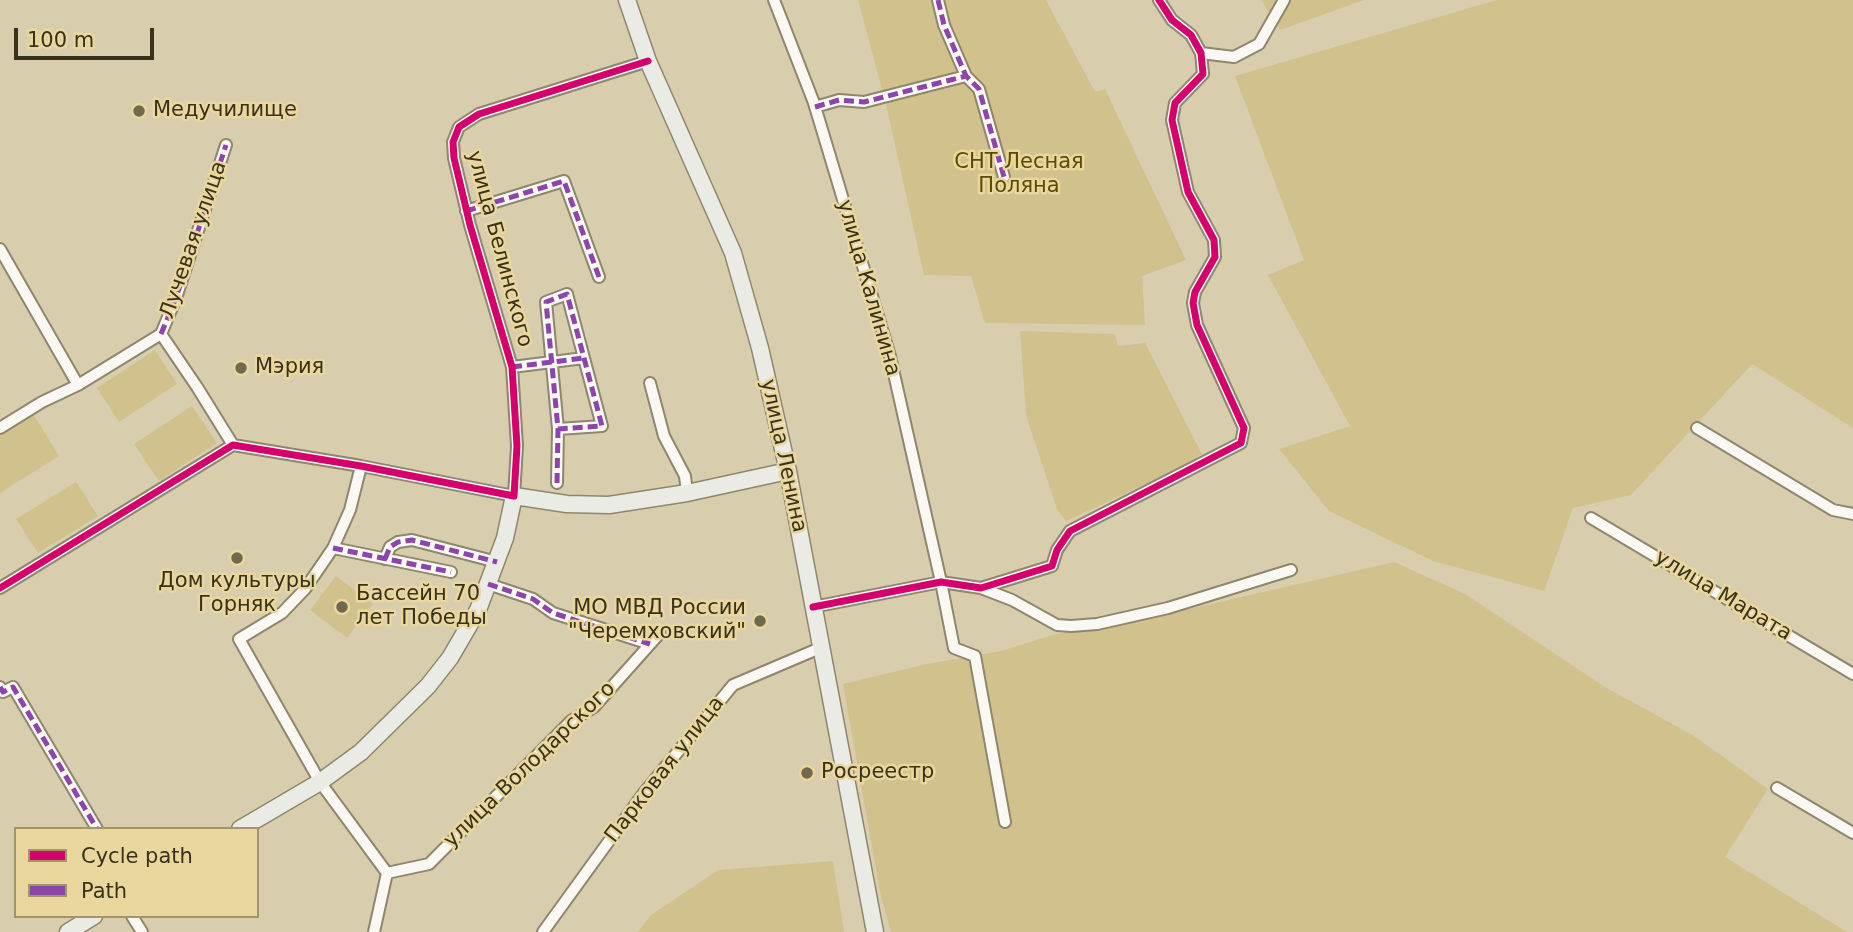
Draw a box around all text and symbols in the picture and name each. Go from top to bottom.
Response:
scale bar [18,14,158,58]
text: 100 m [27,28,94,52]
place label: Медучилище [153,98,297,124]
marker: Медучилище [131,103,147,119]
street label: улица Белинского [461,148,537,350]
park label: СНТ Лесная Поляна [954,150,1084,200]
street label: Лучевая улица [155,158,233,322]
street label: улица Калинина [831,197,905,379]
place label: Мэрия [255,355,324,381]
marker: Мэрия [233,360,249,376]
street label: улица Ленина [754,377,812,535]
street label: улица Марата [1650,545,1796,647]
marker: Дом культуры Горняк [229,550,245,566]
place label: Дом культуры Горняк [158,569,316,619]
place label: Бассейн 70 лет Победы [356,582,487,632]
place label: МО МВД России "Черемховский" [568,596,746,646]
marker: Бассейн 70 лет Победы [334,599,350,615]
marker: МО МВД России "Черемховский" [752,613,768,629]
street label: улица Володарского [439,677,621,853]
street label: Парковая улица [600,692,730,848]
place label: Росреестр [821,760,934,786]
marker: Росреестр [799,765,815,781]
legend [14,827,259,918]
text: Cycle path [81,844,193,868]
text: Path [81,879,127,903]

